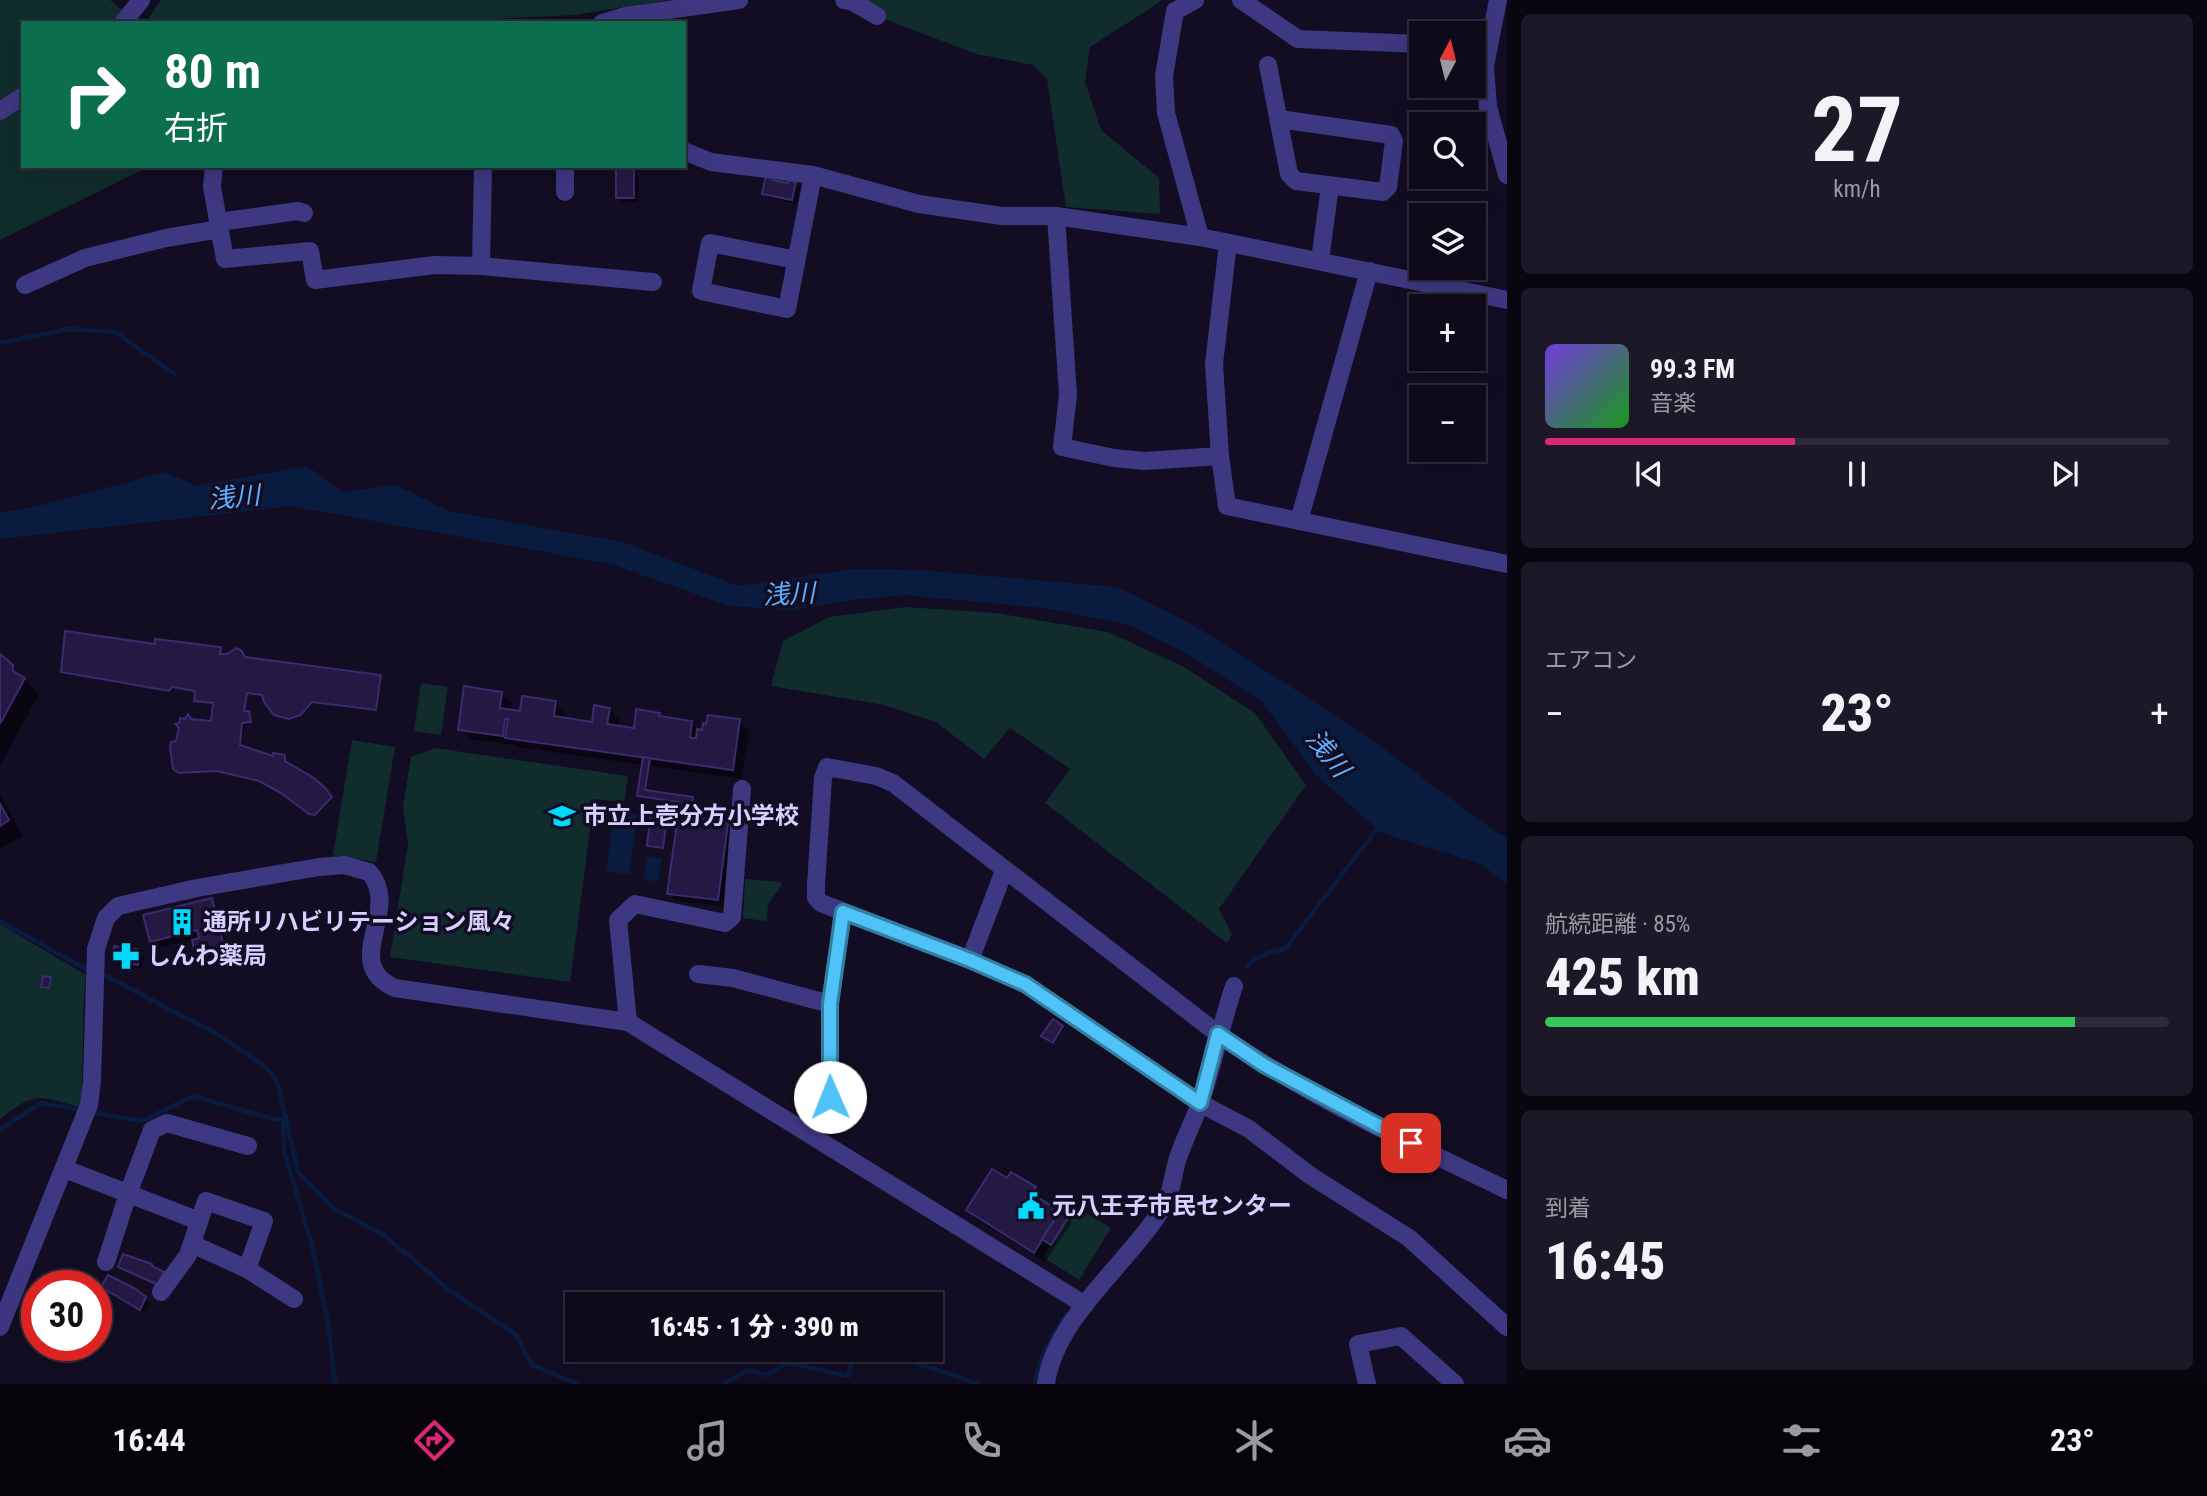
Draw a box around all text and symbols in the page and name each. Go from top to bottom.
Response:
north arrow [1409,21,1486,98]
map controls [1409,21,1486,462]
text: 80 m [164,43,261,100]
icon: right [49,49,140,140]
text: 27 [1811,77,1903,183]
text: 右折 [164,109,228,147]
button: search [1409,112,1486,189]
text: km/h [1833,176,1881,203]
button: layers [1409,203,1486,280]
button: + [1409,294,1486,371]
text: 99.3 FM [1650,354,1735,384]
button: − [1409,385,1486,462]
text: 音楽 [1650,390,1696,417]
icon: previous [1630,455,1668,493]
icon: pause [1838,455,1876,493]
icon: next [2046,455,2084,493]
water label: 浅川 [207,480,264,514]
water label: 浅川 [762,578,819,610]
text: エアコン [1545,647,1637,674]
text: 23° [1820,683,1894,744]
text: − [1545,692,1564,736]
text: + [2150,692,2169,736]
water label: 浅川 [1300,723,1358,785]
school or university icon: 市立上壱分方小学校 [547,801,577,831]
place label: 市立上壱分方小学校 [583,802,799,830]
building icon: 通所リハビリテーション風々 [167,907,197,937]
place label: 通所リハビリテーション風々 [203,908,515,936]
text: 航続距離 · 85% [1545,911,1690,938]
pharmacy icon: しんわ薬局 [111,941,141,971]
place label: しんわ薬局 [147,942,267,970]
text: 425 km [1545,947,1700,1008]
position arrow [793,1060,867,1134]
pin [1381,1113,1441,1173]
icon: arrive [1392,1124,1430,1162]
public building icon: 元八王子市民センター [1016,1191,1046,1221]
place label: 元八王子市民センター [1052,1192,1292,1220]
text: 到着 [1545,1195,1591,1222]
text: 16:45 [1545,1231,1665,1292]
speed limit sign: 30 [21,1270,112,1361]
text: 16:45 · 1 分 · 390 m [649,1312,859,1342]
icon: directions [410,1416,459,1465]
icon: music [683,1416,732,1465]
icon: phone [957,1416,1006,1465]
icon: climate [1230,1416,1279,1465]
icon: car [1503,1416,1552,1465]
icon: filters [1777,1416,1826,1465]
text: 16:44 [112,1421,186,1459]
text: 23° [2050,1421,2095,1459]

